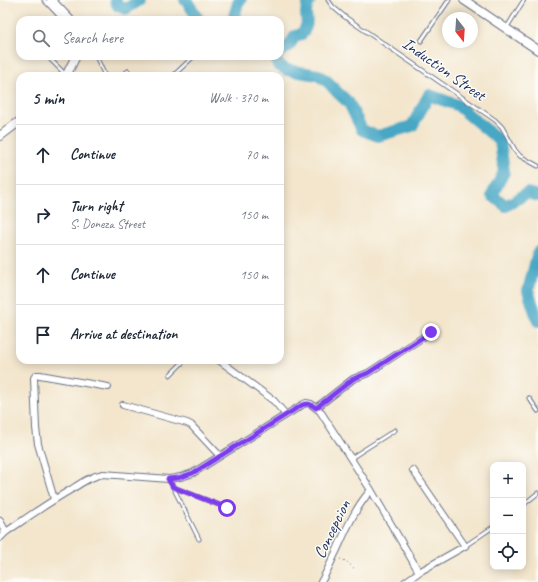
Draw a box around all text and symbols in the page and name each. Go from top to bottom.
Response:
north arrow [442,12,478,48]
search box [16,16,284,60]
icon: search [30,27,52,49]
text: Search here [62,29,123,48]
street label: Induction Street [398,33,492,107]
text: 5 min [32,88,64,109]
text: Walk · 370 m [209,90,268,106]
icon: ahead [32,144,54,166]
text: Continue [70,145,115,164]
text: 70 m [246,147,268,163]
text: Turn right [70,197,123,216]
icon: right [32,204,54,226]
text: 150 m [240,207,268,223]
text: S. Doneza Street [70,216,145,232]
icon: ahead [32,264,54,286]
text: Continue [70,265,115,284]
text: 150 m [240,267,268,283]
route end [422,323,440,341]
icon: arrive [32,324,54,346]
text: Arrive at destination [70,325,177,344]
map controls [490,462,526,570]
button: + [490,462,526,498]
street label: Concepcion [309,496,355,562]
button: − [490,498,526,534]
route start [218,499,236,517]
button: locate [490,534,526,570]

